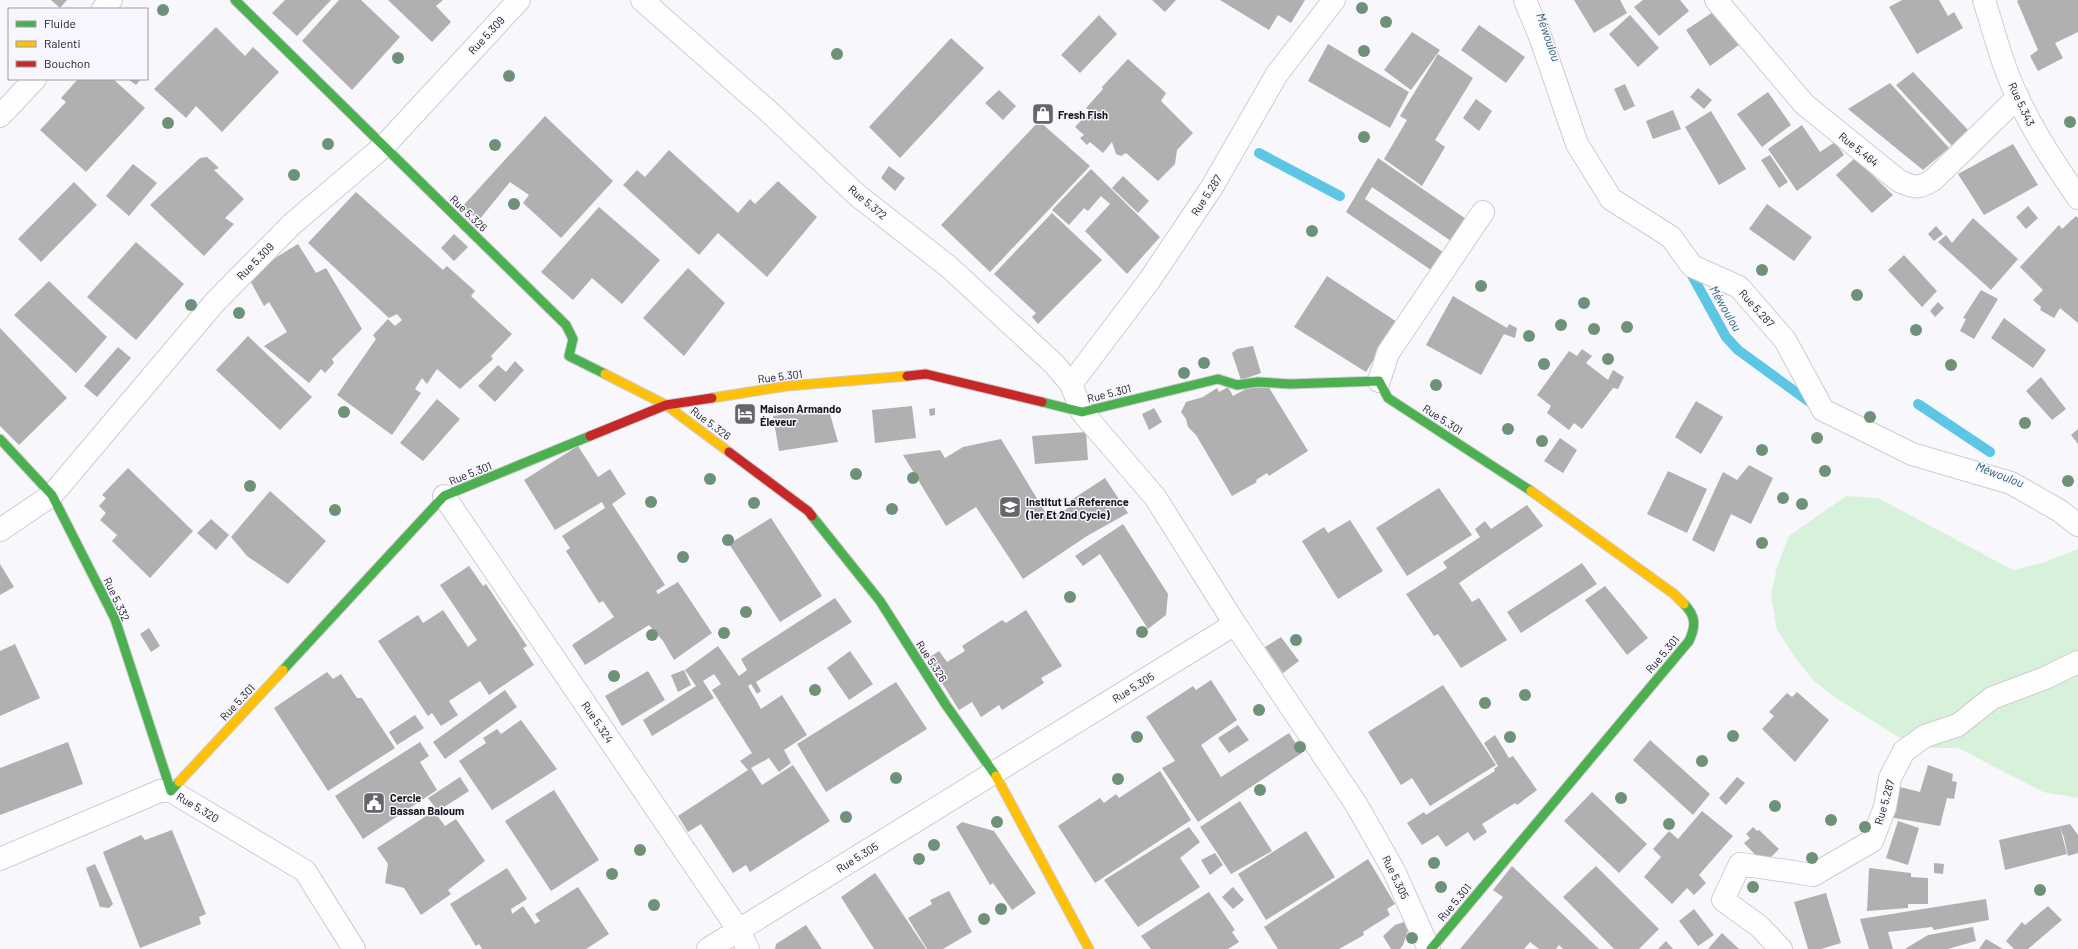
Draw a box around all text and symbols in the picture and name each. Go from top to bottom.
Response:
legend [8,8,148,80]
water label: Méwoulou [1534,11,1564,63]
street label: Rue 5.309 [465,13,507,57]
text: Fluide [44,16,76,30]
text: Ralenti [44,36,81,50]
text: Bouchon [44,56,90,70]
street label: Rue 5.343 [2006,80,2038,128]
shop icon: Fresh Fish [1030,101,1056,127]
place label: Fresh Fish [1058,108,1108,121]
street label: Rue 5.464 [1837,129,1881,169]
street label: Rue 5.287 [1188,172,1224,218]
street label: Rue 5.372 [846,182,890,222]
street label: Rue 5.326 [448,192,491,234]
street label: Rue 5.309 [234,240,276,282]
water label: Méwoulou [1707,283,1745,333]
street label: Rue 5.287 [1737,286,1777,330]
street label: Rue 5.301 [757,367,803,385]
street label: Rue 5.301 [1086,381,1132,405]
hotel icon: Maison Armando Éleveur [732,401,758,427]
street label: Rue 5.301 [1421,401,1465,437]
place label: Maison Armando Éleveur [760,402,841,428]
street label: Rue 5.326 [688,404,734,442]
water label: Méwoulou [1974,458,2026,490]
street label: Rue 5.301 [447,459,493,487]
school or university icon: Institut La Reference (1er Et 2nd Cycle) [997,494,1023,520]
place label: Institut La Reference (1er Et 2nd Cycle) [1025,495,1129,521]
street label: Rue 5.332 [101,575,133,623]
street label: Rue 5.301 [1643,633,1681,675]
street label: Rue 5.326 [914,638,950,684]
street label: Rue 5.305 [1110,669,1157,705]
street label: Rue 5.301 [217,681,257,723]
street label: Rue 5.324 [579,699,617,745]
street label: Rue 5.287 [1871,778,1897,826]
street label: Rue 5.320 [174,789,222,825]
public building icon: Cercle Bassan Baloum [361,790,387,816]
place label: Cercle Bassan Baloum [390,791,464,817]
street label: Rue 5.305 [834,839,881,875]
street label: Rue 5.305 [1380,853,1412,901]
street label: Rue 5.301 [1435,881,1473,923]

